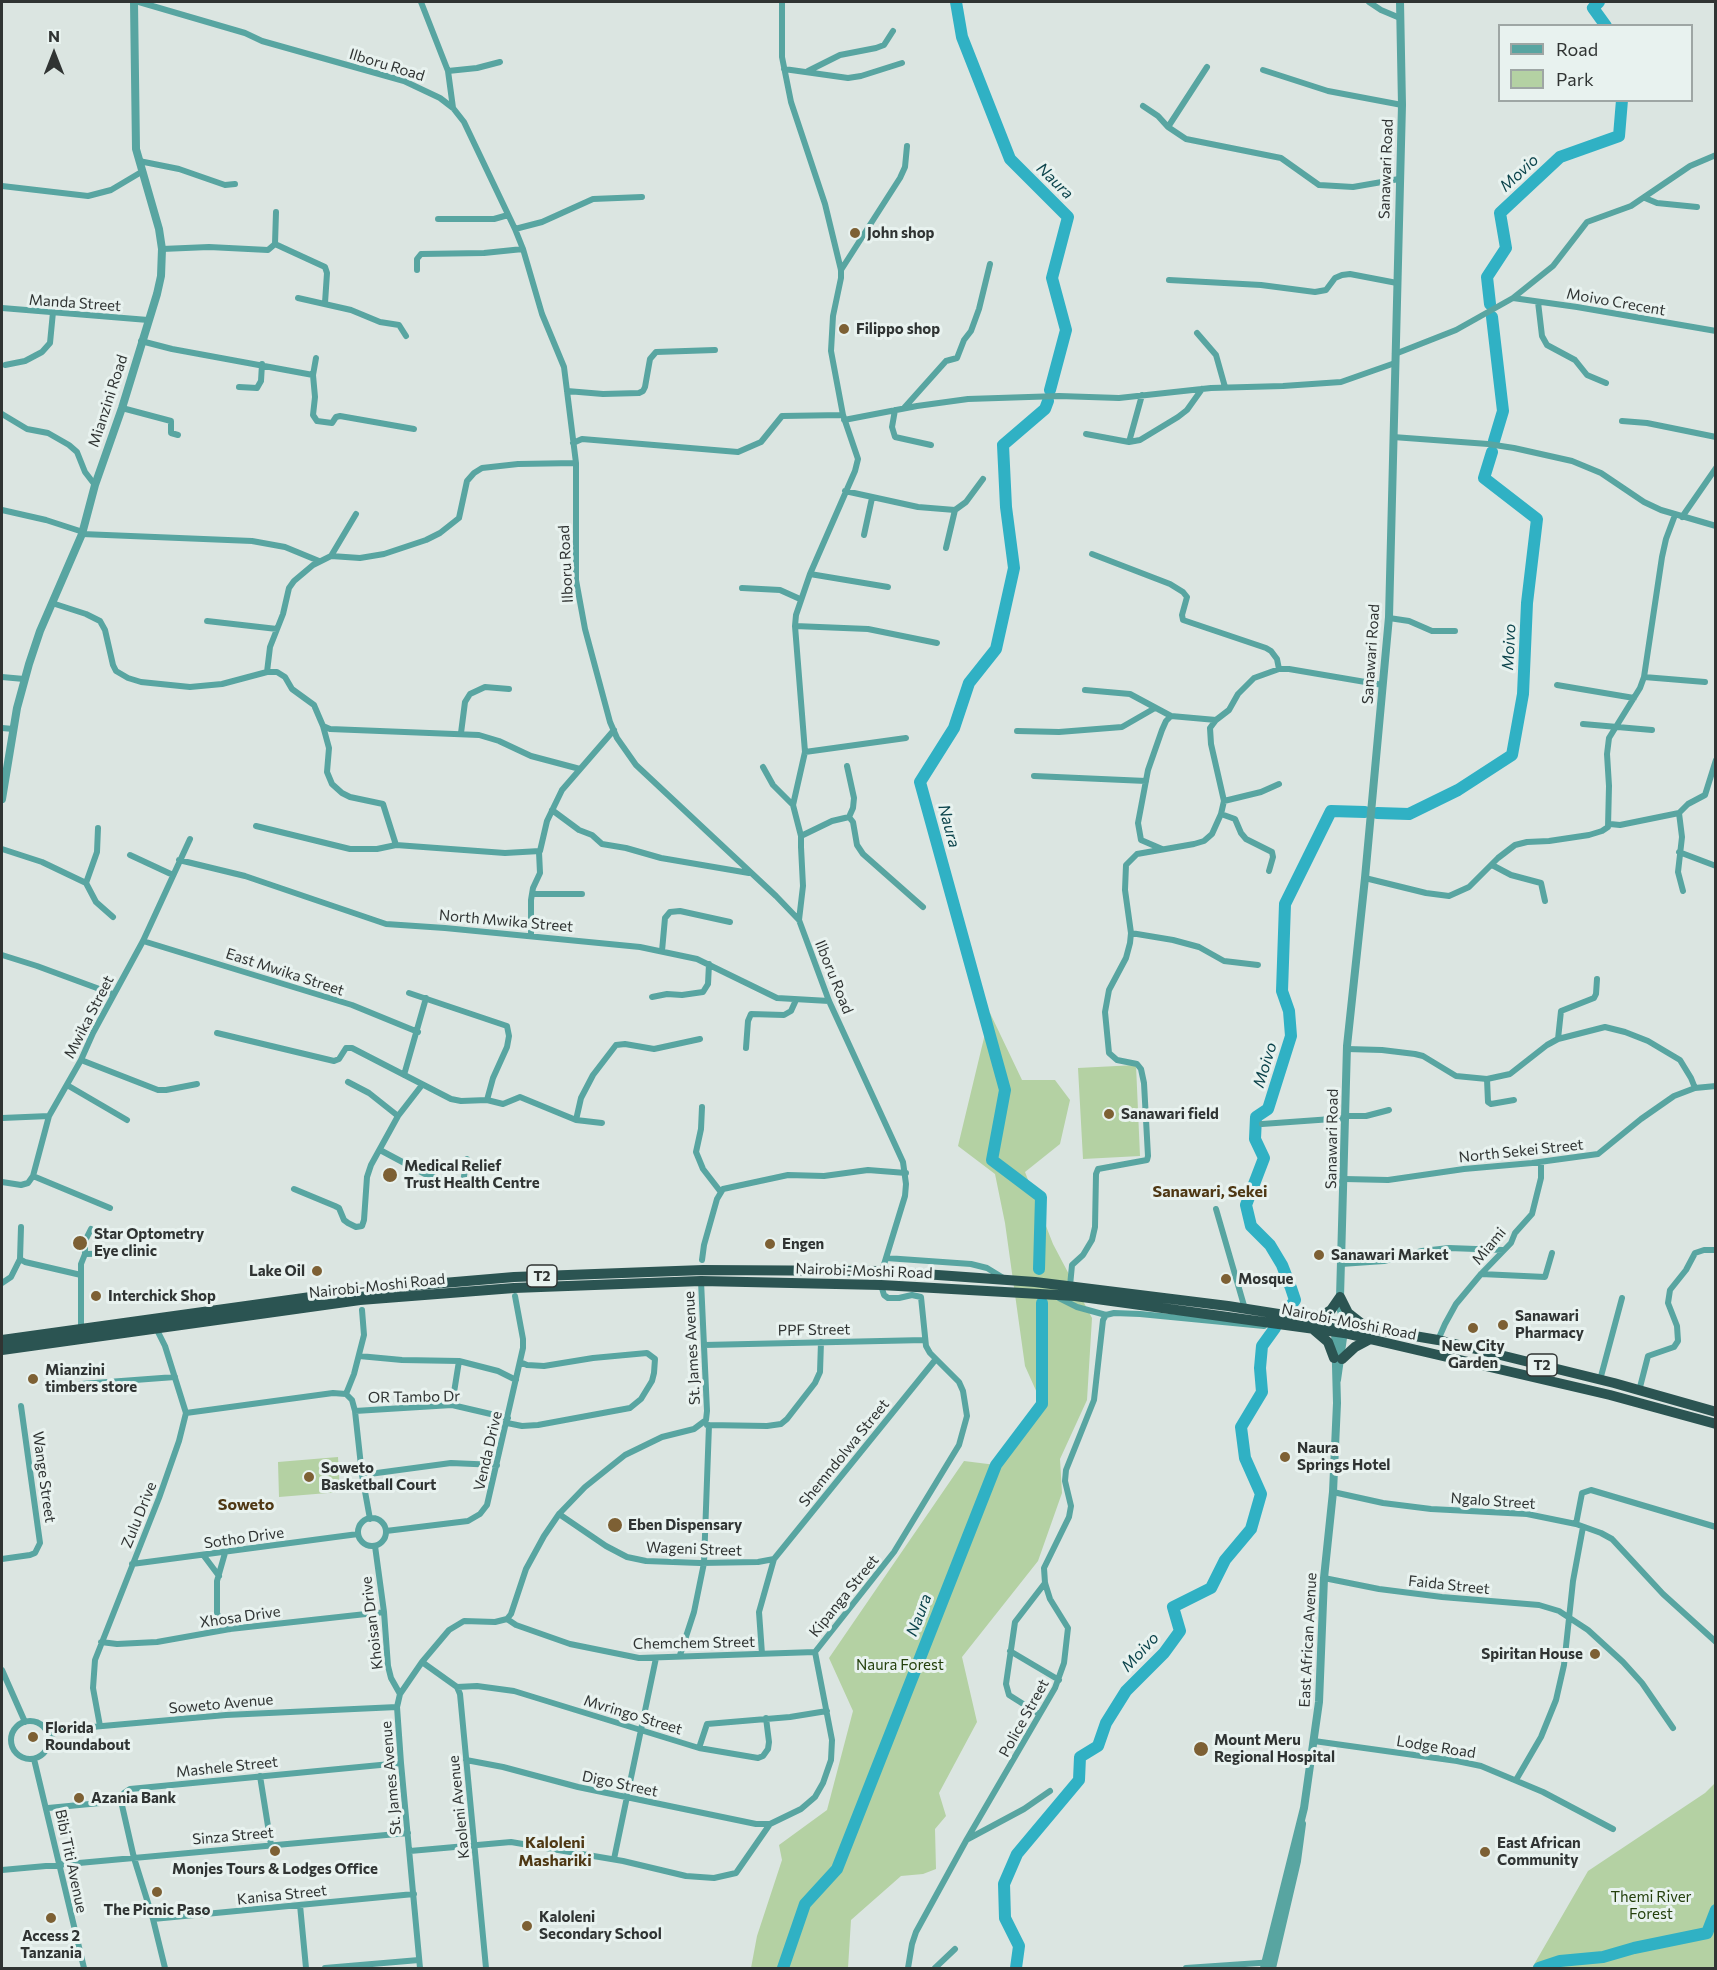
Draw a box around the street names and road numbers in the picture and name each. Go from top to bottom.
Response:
street label: Ilboru Road [347,45,427,85]
street label: Sanawari Road [1375,119,1397,219]
street label: Moivo Crecent [1565,284,1667,320]
street label: Manda Street [28,291,122,315]
street label: Mianzini Road [85,352,131,450]
street label: Ilboru Road [555,525,577,603]
street label: Sanawari Road [1359,603,1383,705]
street label: North Mwika Street [438,906,574,936]
street label: Ilboru Road [811,937,857,1017]
street label: East Mwika Street [223,944,347,1000]
street label: Mwika Street [60,972,118,1062]
street label: Sanawari Road [1322,1089,1342,1189]
street label: North Sekei Street [1458,1135,1584,1167]
street label: Miami [1468,1224,1510,1268]
street label: Nairobi-Moshi Road [795,1260,933,1282]
road number: T2 [527,1265,557,1287]
street label: Nairobi-Moshi Road [308,1270,446,1302]
street label: St. James Avenue [680,1291,704,1405]
street label: Nairobi-Moshi Road [1280,1300,1418,1344]
street label: PPF Street [777,1320,851,1340]
road number: T2 [1527,1354,1557,1376]
street label: OR Tambo Dr [368,1387,460,1407]
street label: Shemndolwa Street [795,1396,893,1510]
street label: Venda Drive [470,1409,506,1493]
street label: Wange Street [29,1430,59,1524]
street label: Zulu Drive [118,1479,160,1551]
street label: Ngalo Street [1450,1489,1536,1513]
street label: Sotho Drive [203,1523,285,1553]
street label: Wageni Street [646,1538,742,1560]
street label: Kipanga Street [805,1551,883,1641]
street label: East African Avenue [1295,1572,1321,1708]
street label: Faida Street [1407,1572,1491,1598]
street label: Khoisan Drive [357,1575,387,1671]
street label: Xhosa Drive [198,1602,282,1632]
street label: Chemchem Street [633,1633,755,1653]
street label: Police Street [995,1676,1053,1760]
street label: Soweto Avenue [168,1690,274,1718]
street label: Mvringo Street [581,1691,685,1739]
street label: St. James Avenue [377,1720,405,1836]
street label: Lodge Road [1395,1732,1477,1762]
street label: Mashele Street [175,1753,279,1781]
street label: Kaoleni Avenue [445,1754,473,1860]
street label: Digo Street [580,1767,660,1801]
street label: Bibi Titi Avenue [51,1808,91,1914]
street label: Sinza Street [191,1823,275,1849]
street label: Kanisa Street [236,1881,328,1909]

